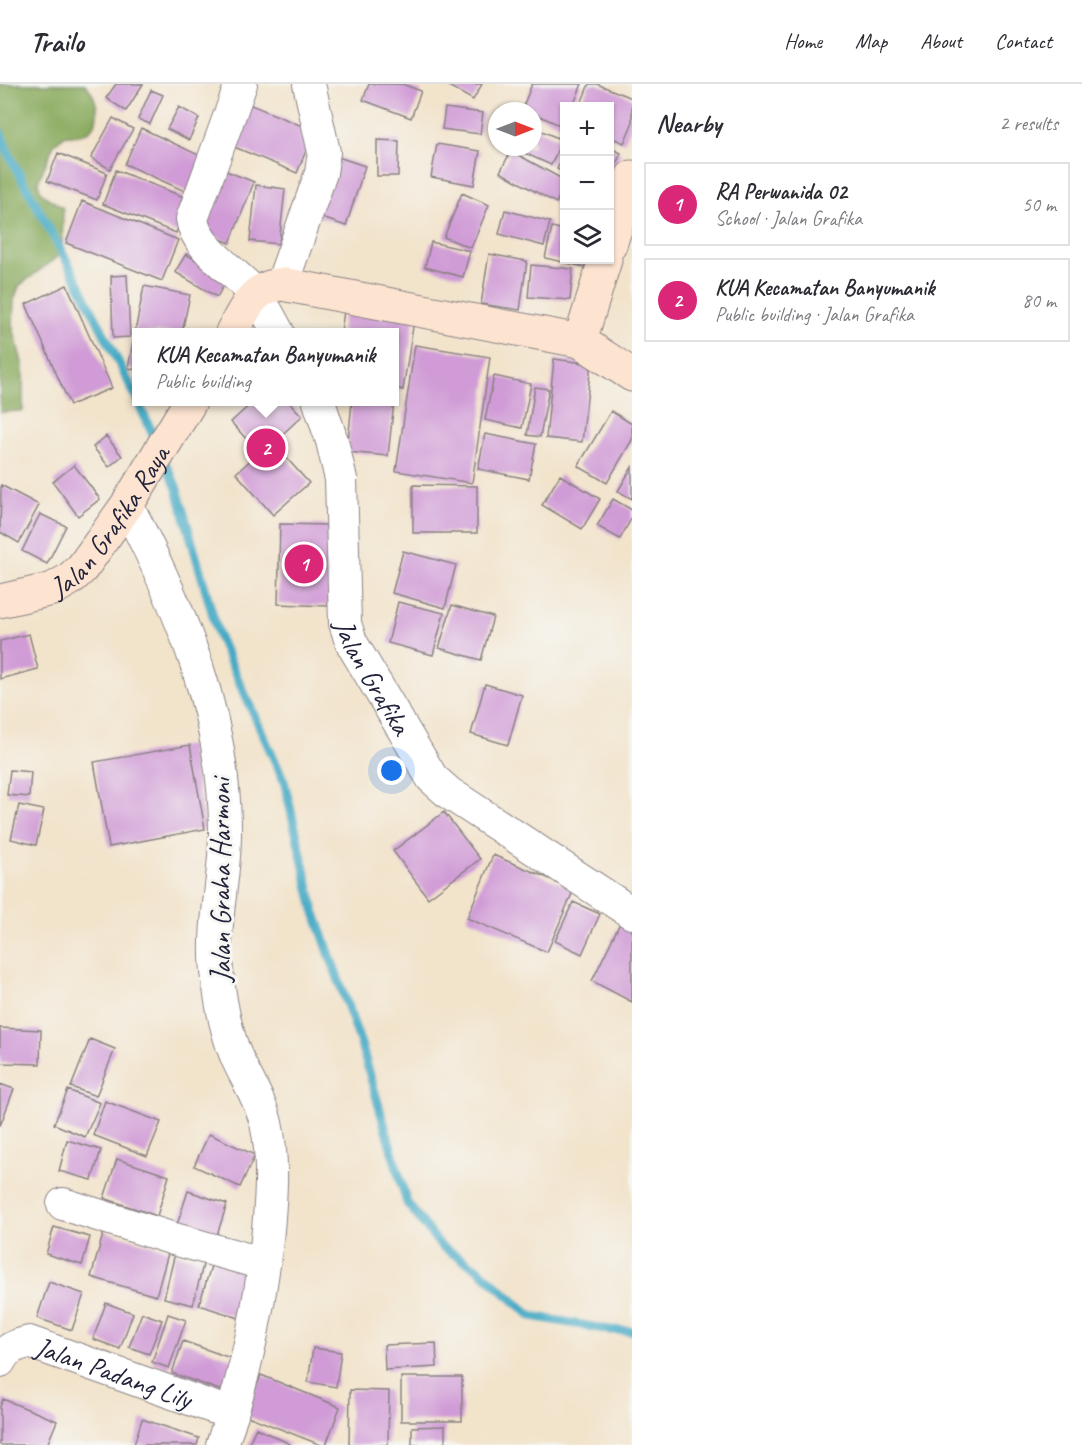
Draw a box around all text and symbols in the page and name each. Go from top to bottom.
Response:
text: Trailo [30,24,84,59]
text: Home [784,28,822,54]
text: Map [855,28,887,54]
text: About [920,28,962,54]
text: Contact [995,28,1052,54]
north arrow [488,102,542,156]
map controls [560,102,614,264]
button: + [560,102,614,156]
text: Nearby [656,107,721,140]
text: 2 results [999,111,1058,136]
button: − [560,156,614,210]
text: RA Perwanida 02 [715,178,847,206]
text: 1 [673,192,682,217]
text: 50 m [1022,192,1056,217]
text: School · Jalan Grafika [715,206,862,231]
button: layers [560,210,614,264]
text: KUA Kecamatan Banyumanik [715,274,935,302]
text: 2 [673,288,682,313]
text: 80 m [1022,288,1056,313]
text: Public building · Jalan Grafika [715,302,914,327]
popup [132,328,399,406]
text: KUA Kecamatan Banyumanik [156,341,375,369]
text: Public building [156,369,251,394]
pin: 2 [246,426,286,470]
street label: Jalan Grafika Raya [42,437,178,605]
pin: 1 [284,542,324,586]
street label: Jalan Grafika [327,613,420,742]
your location [377,756,406,785]
street label: Jalan Graha Harmoni [203,774,238,984]
street label: Jalan Padang Lily [29,1328,199,1417]

